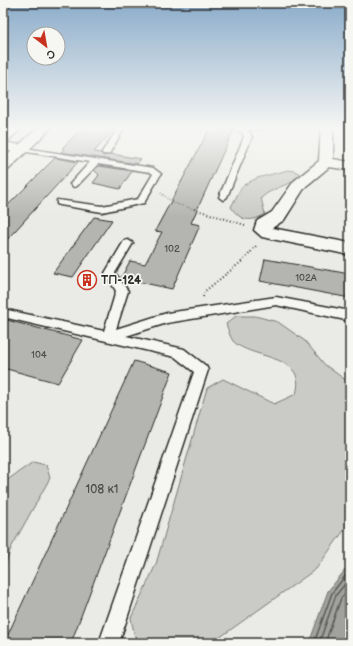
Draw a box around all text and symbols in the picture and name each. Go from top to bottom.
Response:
north arrow [26,26,66,66]
text: С [44,47,58,62]
house number: 102 [164,243,180,255]
building icon: ТП-124 [76,269,98,291]
house number: 102А [295,272,318,284]
place label: ТП-124 [101,273,141,288]
house number: 104 [31,349,47,361]
house number: 108 к1 [86,482,118,497]

